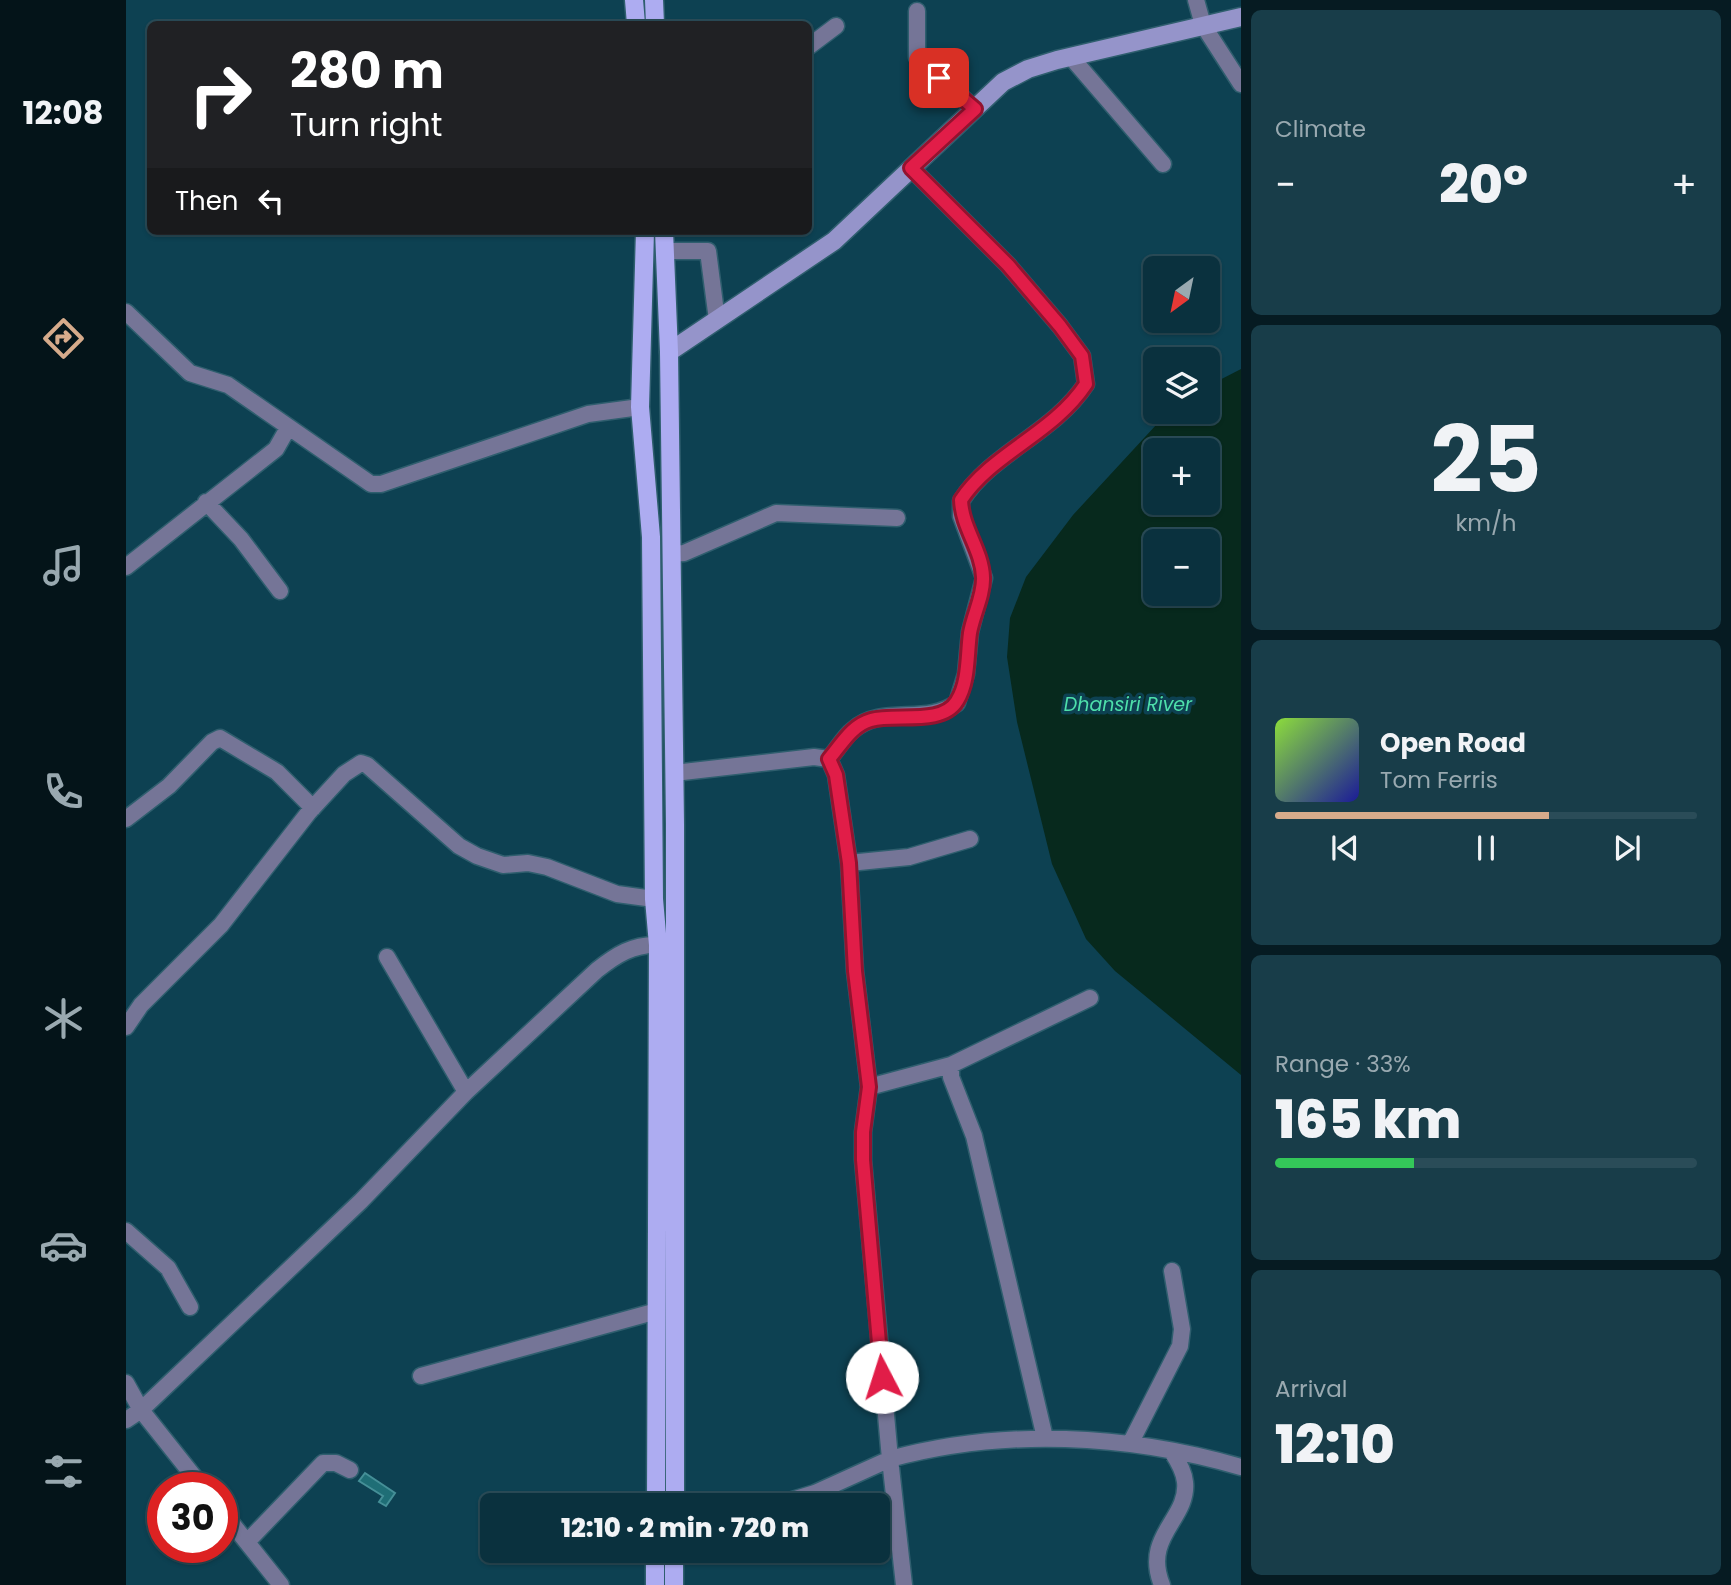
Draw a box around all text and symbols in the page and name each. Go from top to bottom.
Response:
text: 280 m [290,37,444,105]
pin [909,48,969,108]
icon: right [175,49,266,140]
icon: arrive [920,59,958,97]
text: 12:08 [23,90,104,135]
text: Turn right [290,102,442,147]
text: Climate [1275,113,1366,145]
text: 20° [1439,148,1528,221]
text: − [1275,158,1296,211]
text: + [1671,158,1697,211]
icon: left [252,182,290,220]
text: Then [175,183,238,219]
north arrow [1143,256,1220,332]
map controls [1143,256,1220,606]
icon: directions [39,314,88,363]
button: layers [1143,347,1220,424]
text: 25 [1430,396,1542,524]
button: + [1143,438,1220,515]
text: km/h [1455,507,1517,539]
button: − [1143,529,1220,606]
icon: music [39,541,88,590]
water label: Dhansiri River [1064,691,1193,718]
text: Open Road [1380,725,1526,761]
text: Tom Ferris [1380,764,1498,796]
icon: phone [39,767,88,816]
icon: previous [1326,829,1364,867]
icon: pause [1467,829,1505,867]
icon: next [1608,829,1646,867]
icon: climate [39,994,88,1043]
text: Range · 33% [1275,1048,1411,1080]
text: 165 km [1275,1083,1461,1156]
icon: car [39,1221,88,1270]
position arrow [845,1340,919,1414]
text: Arrival [1275,1373,1347,1405]
text: 12:10 [1275,1408,1395,1481]
icon: filters [39,1447,88,1496]
speed limit sign: 30 [147,1472,238,1563]
text: 12:10 · 2 min · 720 m [561,1510,809,1546]

